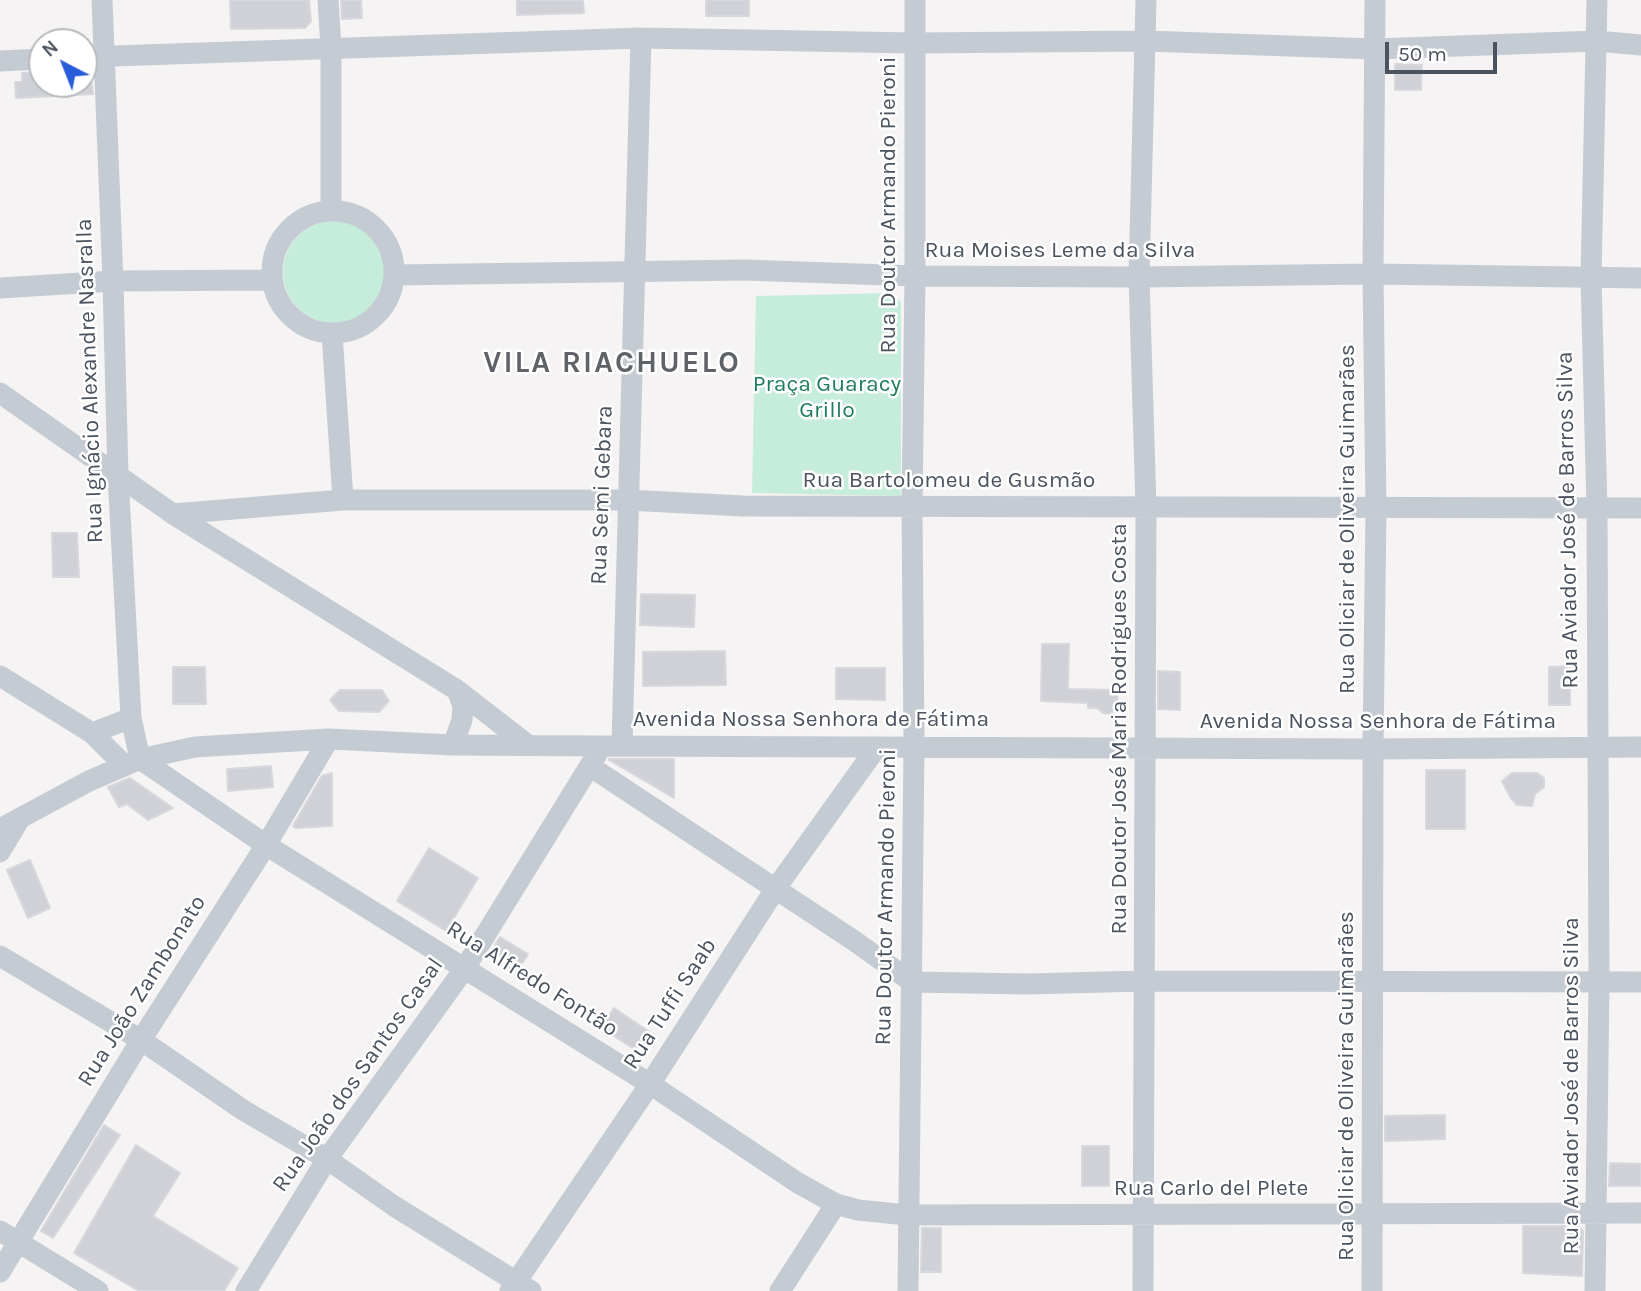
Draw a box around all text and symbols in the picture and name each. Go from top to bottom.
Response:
north arrow [28,28,98,98]
scale bar [1389,28,1501,72]
text: N [38,36,63,62]
text: 50 m [1398,42,1447,66]
street label: Rua Doutor Armando Pieroni [874,56,902,354]
street label: Rua Ignácio Alexandre Nasralla [71,218,109,544]
street label: Rua Moises Leme da Silva [924,236,1196,264]
street label: Rua Oliciar de Oliveira Guimarães [1333,344,1361,694]
district label: VILA RIACHUELO [485,345,739,381]
street label: Rua Aviador José de Barros Silva [1551,351,1585,689]
park label: Praça Guaracy Grillo [753,370,901,424]
street label: Rua Semi Gebara [585,405,619,585]
street label: Rua Bartolomeu de Gusmão [803,466,1095,494]
street label: Rua Doutor José Maria Rodrigues Costa [1105,523,1133,935]
street label: Avenida Nossa Senhora de Fátima [633,705,989,733]
street label: Avenida Nossa Senhora de Fátima [1200,707,1556,735]
street label: Rua Doutor Armando Pieroni [870,748,902,1046]
street label: Rua João Zambonato [72,890,212,1092]
street label: Rua Oliciar de Oliveira Guimarães [1332,911,1360,1261]
street label: Rua Alfredo Fontão [441,915,623,1043]
street label: Rua Aviador José de Barros Silva [1557,917,1585,1255]
street label: Rua Tuffi Saab [617,933,723,1075]
street label: Rua João dos Santos Casal [267,953,449,1197]
street label: Rua Carlo del Plete [1114,1174,1308,1202]

